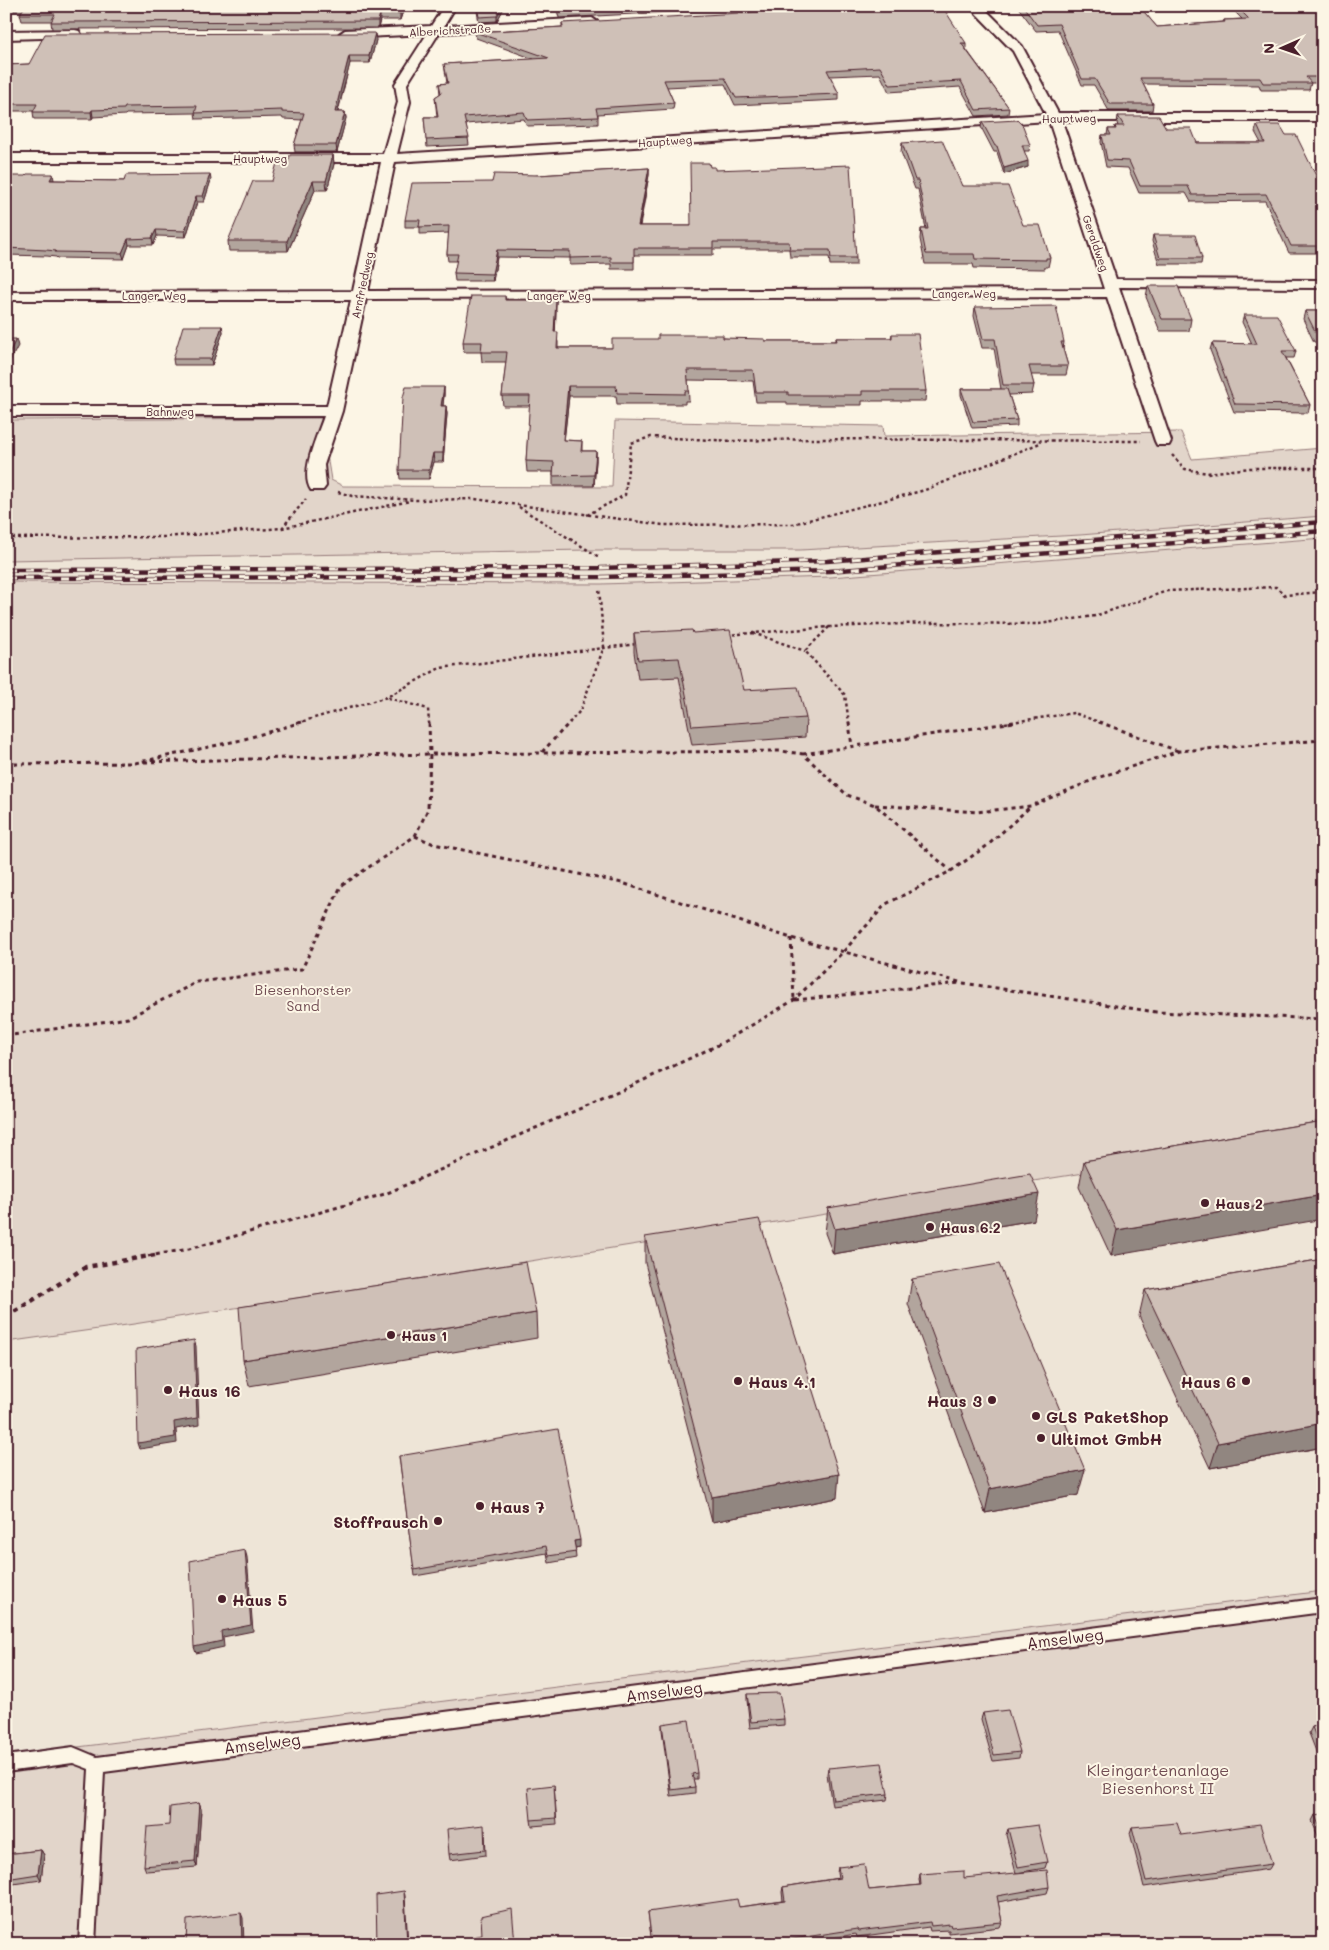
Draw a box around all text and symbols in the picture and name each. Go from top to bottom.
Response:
street label: Alberichstraße [409,20,492,40]
north arrow [1256,22,1306,72]
text: N [1259,43,1278,54]
street label: Hauptweg [1042,110,1096,126]
street label: Hauptweg [638,132,692,150]
street label: Hauptweg [233,151,287,166]
street label: Geraldweg [1079,213,1113,273]
street label: Arnfriedweg [348,250,376,320]
street label: Langer Weg [932,286,996,301]
street label: Langer Weg [122,288,186,303]
street label: Langer Weg [527,288,591,303]
street label: Bahnweg [146,404,194,419]
park label: Biesenhorster Sand [255,980,351,1015]
place label: Haus 2 [1215,1194,1263,1213]
marker: Haus 2 [1199,1197,1211,1209]
place label: Haus 6.2 [940,1218,1001,1237]
marker: Haus 6.2 [924,1221,936,1233]
place label: Haus 1 [401,1326,447,1345]
marker: Haus 1 [385,1329,397,1341]
place label: Haus 4.1 [748,1371,816,1392]
place label: Haus 6 [1181,1371,1236,1392]
marker: Haus 4.1 [732,1375,744,1387]
marker: Haus 6 [1240,1375,1252,1387]
place label: Haus 16 [178,1380,241,1401]
marker: Haus 16 [162,1384,174,1396]
place label: Haus 3 [927,1390,982,1411]
marker: Haus 3 [986,1394,998,1406]
place label: GLS PaketShop [1046,1406,1169,1427]
marker: GLS PaketShop [1030,1410,1042,1422]
place label: Ultimot GmbH [1051,1428,1162,1449]
marker: Ultimot GmbH [1035,1432,1047,1444]
place label: Haus 7 [490,1496,545,1517]
marker: Haus 7 [474,1500,486,1512]
place label: Stoffrausch [333,1511,428,1532]
marker: Stoffrausch [432,1515,444,1527]
place label: Haus 5 [232,1589,287,1610]
marker: Haus 5 [216,1593,228,1605]
street label: Amselweg [1025,1623,1105,1653]
street label: Amselweg [624,1676,704,1706]
street label: Amselweg [222,1728,302,1758]
park label: Kleingartenanlage Biesenhorst II [1087,1759,1229,1798]

